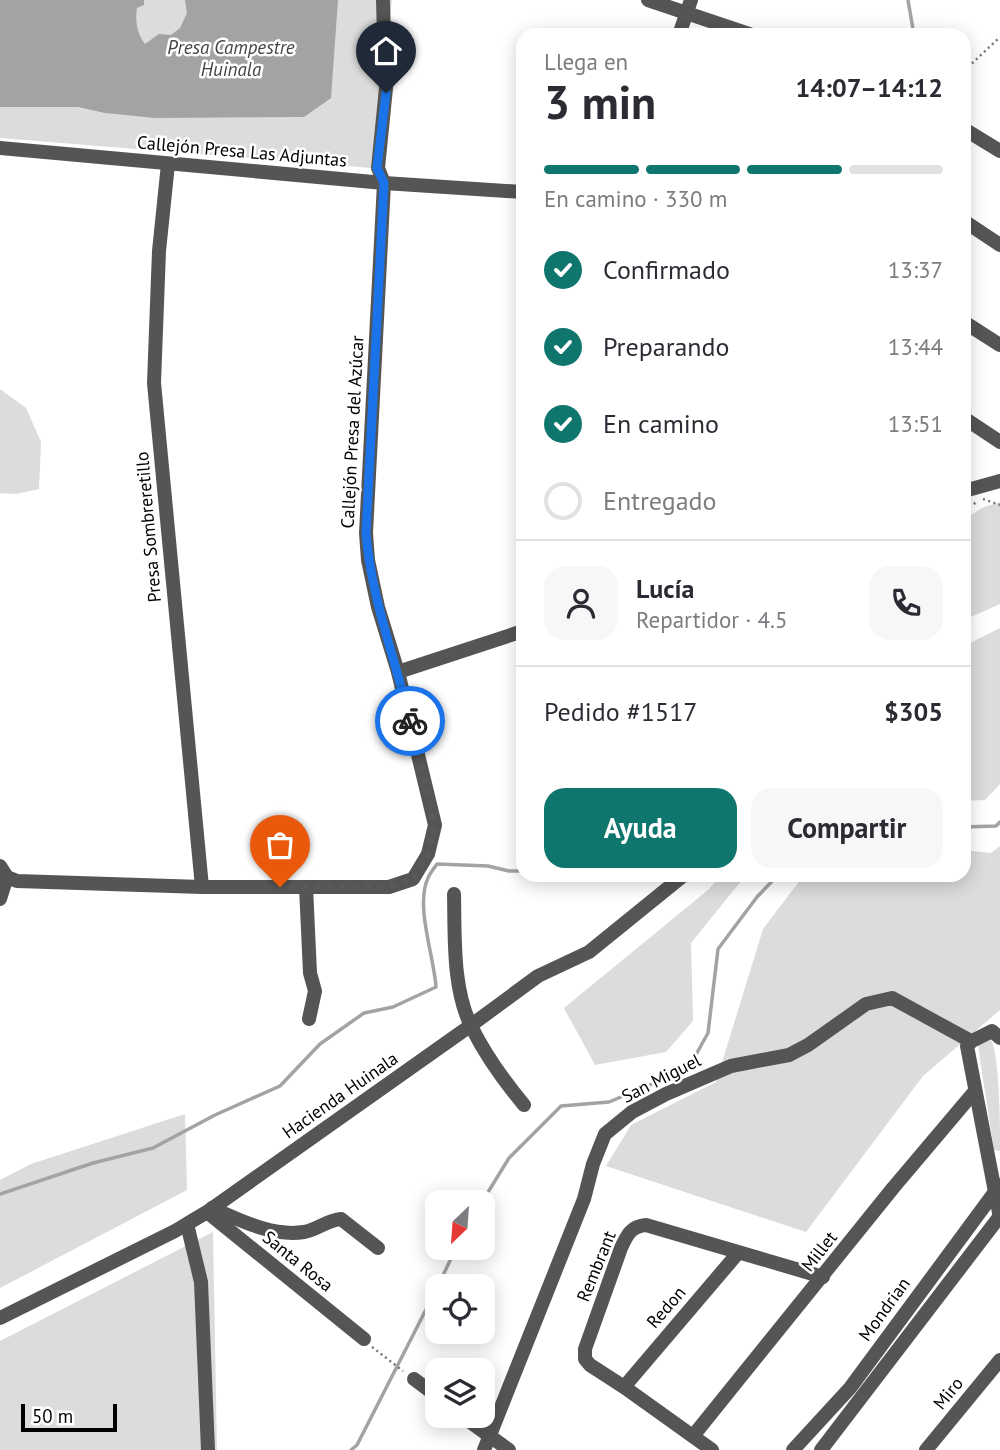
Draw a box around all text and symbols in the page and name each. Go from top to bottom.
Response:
pin [356,21,416,93]
icon: home [367,32,405,70]
water label: Presa Campestre Huinala [167,35,295,81]
text: Llega en [544,47,628,76]
text: 14:07–14:12 [796,71,943,104]
text: 3 min [544,72,656,132]
street label: Callejón Presa Las Adjuntas [136,130,348,172]
text: En camino · 330 m [544,184,727,213]
icon: check [544,251,582,289]
text: Confirmado [603,253,730,286]
text: 13:37 [888,255,943,284]
icon: check [544,328,582,366]
text: Preparando [603,330,730,363]
text: 13:44 [888,332,943,361]
street label: Callejón Presa del Azúcar [335,335,369,529]
icon: check [544,405,582,443]
text: En camino [603,407,719,440]
text: 13:51 [888,409,943,438]
street label: Presa Sombreretillo [130,451,166,603]
text: Entregado [603,484,717,517]
button: person [544,566,618,640]
button: phone [869,566,943,640]
text: Lucía [636,572,695,605]
text: Repartidor · 4.5 [636,605,788,634]
courier [375,686,445,756]
text: Pedido #1517 [544,695,697,728]
text: $305 [884,695,943,728]
icon: bike [391,702,429,740]
button: Ayuda [544,788,737,868]
button: Compartir [751,788,943,868]
pin [250,815,310,887]
icon: bag [261,826,299,864]
street label: Hacienda Huinala [278,1047,402,1143]
street label: San Miguel [617,1048,705,1108]
north arrow [425,1190,495,1260]
map controls [425,1190,495,1428]
street label: Santa Rosa [258,1226,338,1296]
street label: Millet [796,1226,842,1276]
street label: Rembrant [571,1227,621,1305]
street label: Mondrian [853,1273,915,1345]
button: locate [425,1274,495,1344]
street label: Redon [642,1281,690,1333]
button: layers [425,1358,495,1428]
street label: Miro [928,1372,968,1414]
scale bar [21,1401,117,1433]
text: 50 m [32,1404,73,1428]

